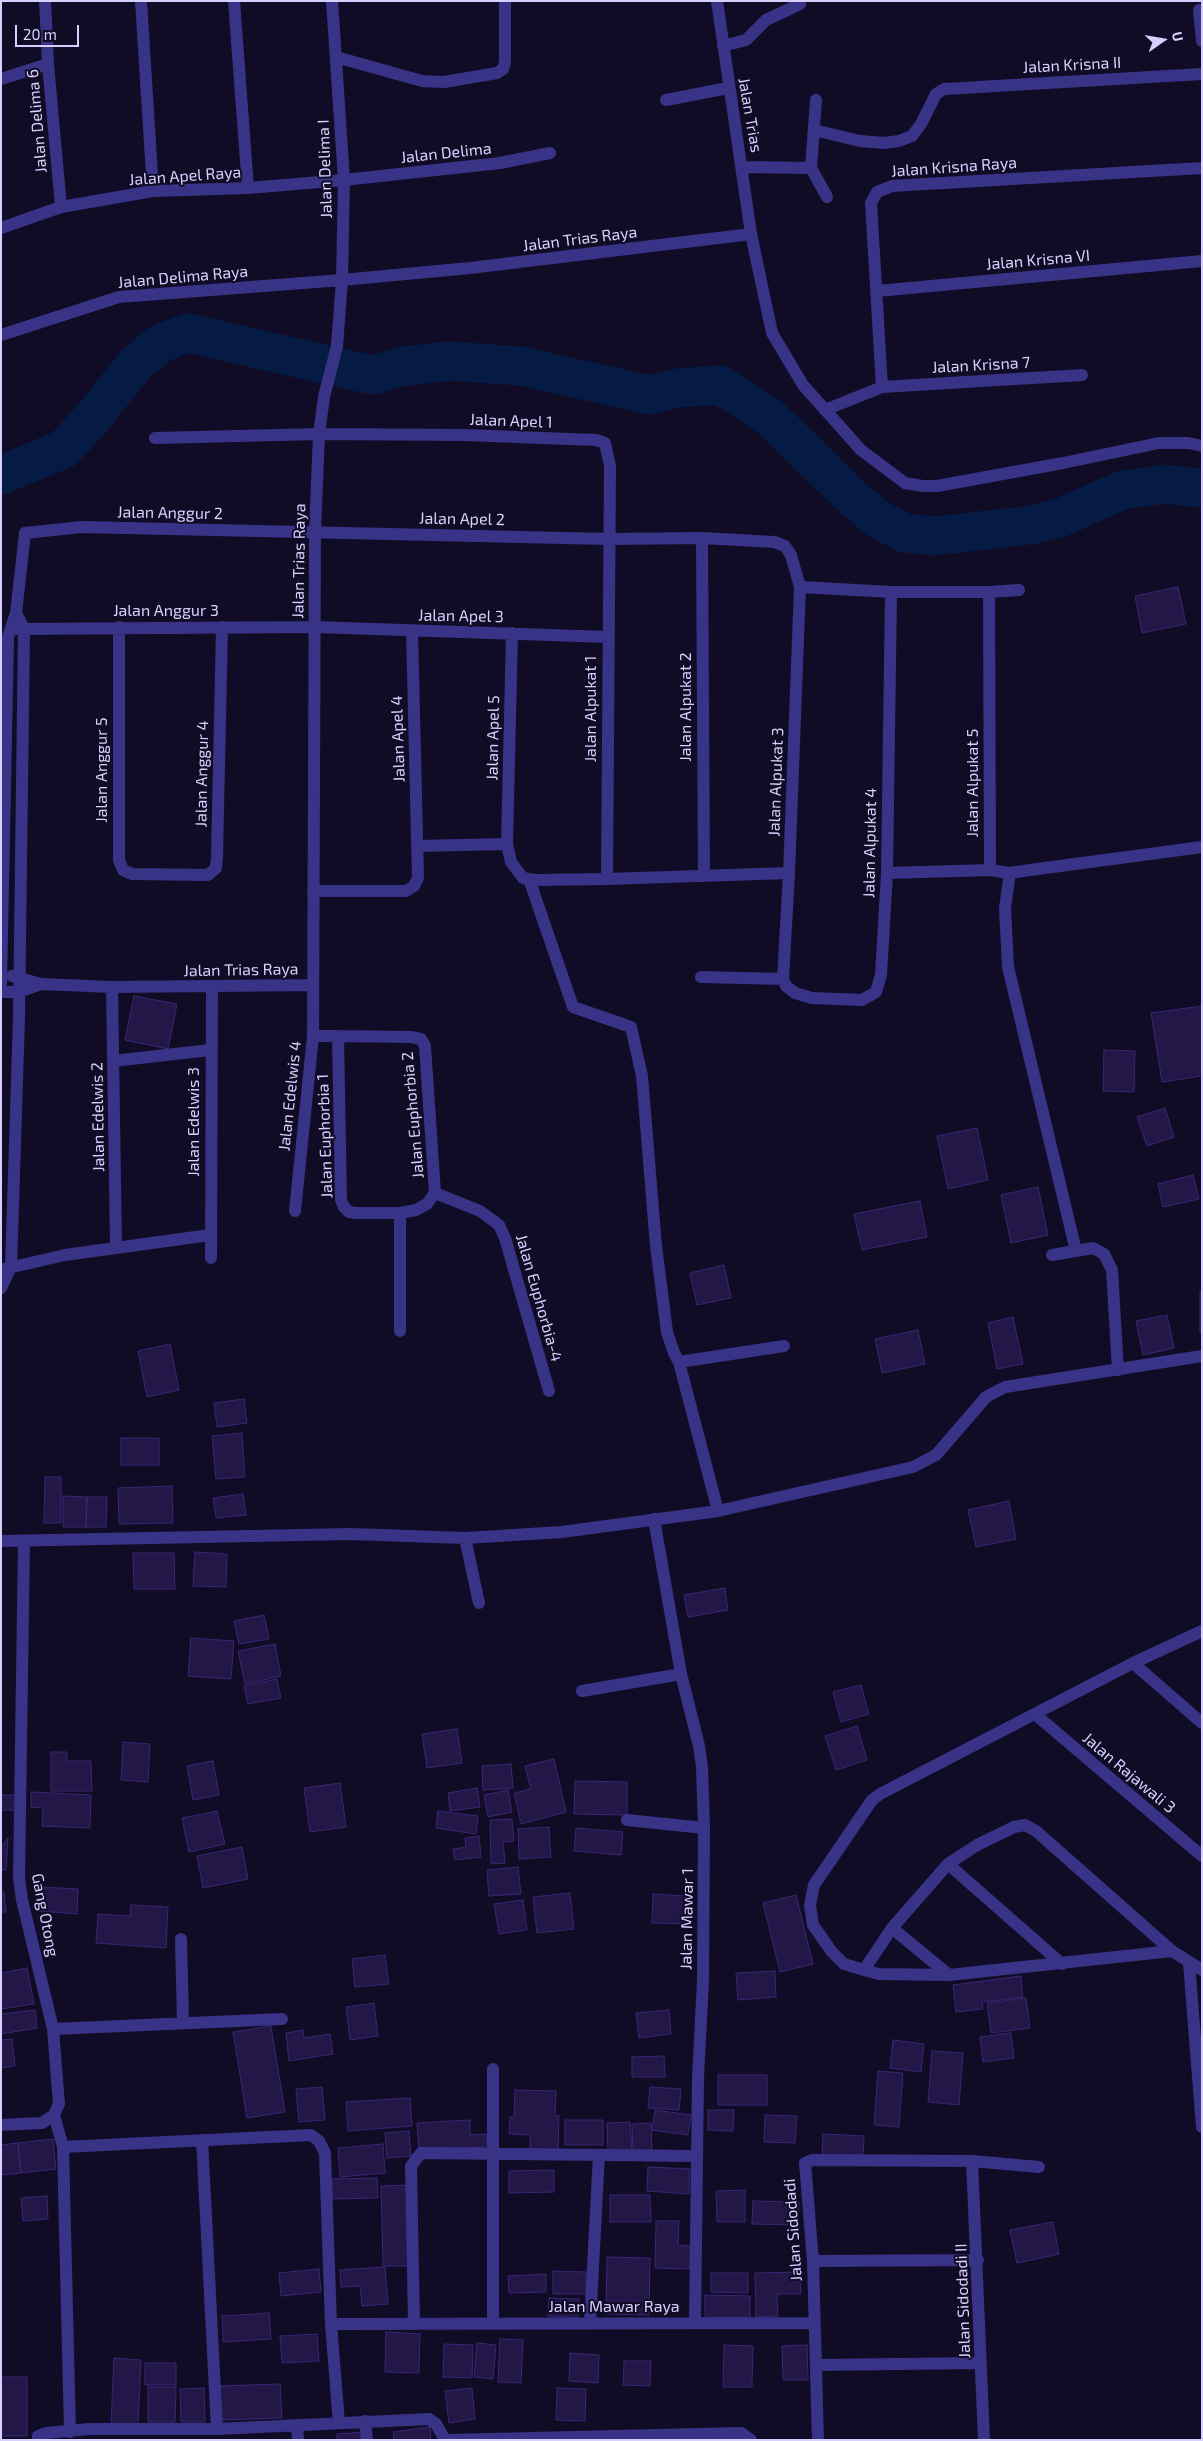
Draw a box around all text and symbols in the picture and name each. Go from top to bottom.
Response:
scale bar [18,15,81,47]
north arrow [1138,15,1188,65]
text: 20 m [23,25,57,43]
text: U [1169,30,1187,43]
street label: Jalan Krisna II [1022,53,1122,77]
street label: Jalan Delima 6 [23,68,51,174]
street label: Jalan Trias [734,76,766,154]
street label: Jalan Delima I [314,119,336,219]
street label: Jalan Delima [400,139,492,167]
street label: Jalan Krisna Raya [890,153,1018,181]
street label: Jalan Apel Raya [128,162,242,190]
street label: Jalan Trias Raya [522,222,638,256]
street label: Jalan Krisna VI [985,246,1091,274]
street label: Jalan Delima Raya [117,262,249,292]
street label: Jalan Krisna 7 [931,353,1031,377]
street label: Jalan Apel 1 [469,410,553,432]
street label: Jalan Anggur 2 [117,502,223,524]
street label: Jalan Trias Raya [288,503,310,619]
street label: Jalan Apel 2 [419,509,505,529]
street label: Jalan Anggur 3 [113,601,219,621]
street label: Jalan Apel 3 [418,606,504,626]
street label: Jalan Alpukat 2 [676,652,696,762]
street label: Jalan Alpukat 1 [581,656,601,762]
street label: Jalan Apel 4 [387,695,409,783]
street label: Jalan Apel 5 [483,695,503,781]
street label: Jalan Anggur 5 [92,717,112,823]
street label: Jalan Anggur 4 [191,721,213,827]
street label: Jalan Alpukat 3 [765,727,787,837]
street label: Jalan Alpukat 5 [963,729,983,837]
street label: Jalan Alpukat 4 [859,788,881,898]
street label: Jalan Trias Raya [183,959,299,981]
street label: Jalan Edelwis 4 [275,1040,305,1152]
street label: Jalan Euphorbia 2 [398,1051,428,1179]
street label: Jalan Edelwis 2 [87,1062,109,1172]
street label: Jalan Edelwis 3 [184,1067,204,1177]
street label: Jalan Euphorbia 1 [313,1073,337,1199]
street label: Jalan Euphorbia-4 [512,1232,566,1364]
street label: Jalan Rajawali 3 [1079,1729,1179,1817]
street label: Jalan Mawar 1 [677,1868,697,1970]
street label: Gang Otong [27,1872,63,1958]
street label: Jalan Sidodadi [780,2178,806,2282]
street label: Jalan Sidodadi II [951,2243,975,2359]
street label: Jalan Mawar Raya [548,2297,680,2317]

